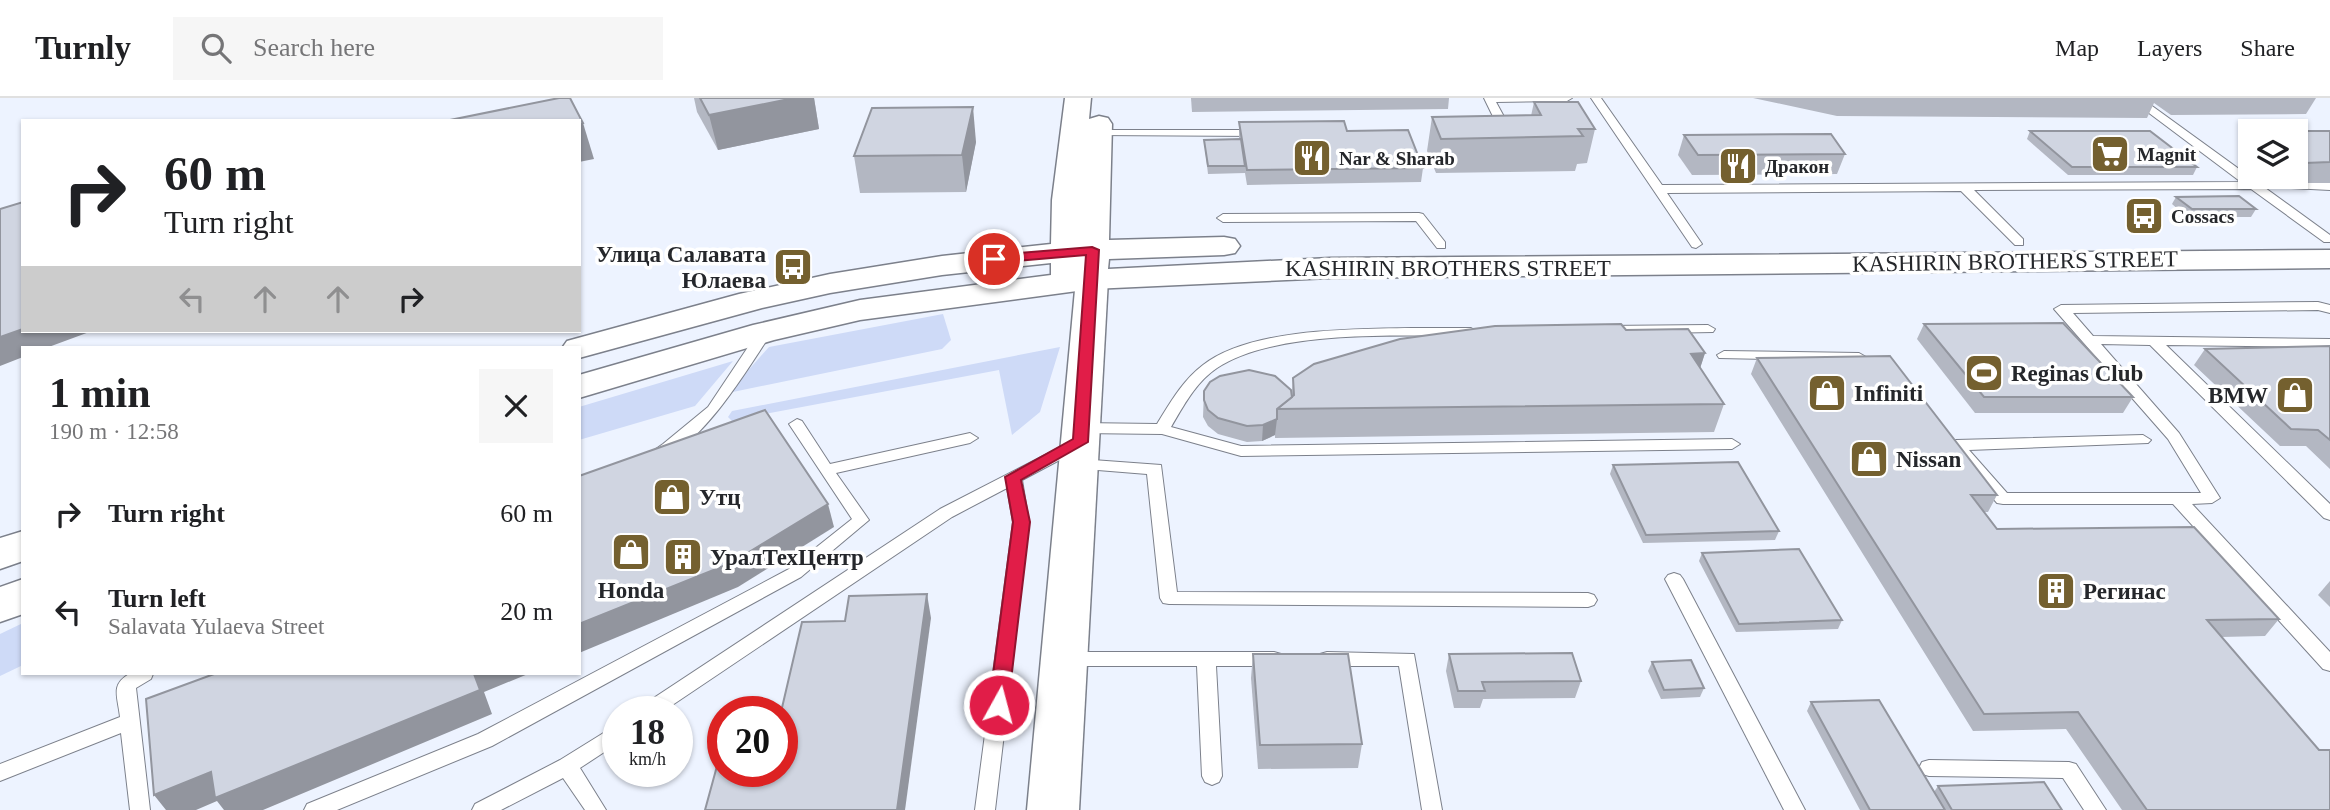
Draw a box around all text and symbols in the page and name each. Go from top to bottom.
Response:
search box [173,17,663,80]
icon: search [197,29,235,67]
text: Turnly [35,30,131,66]
text: Search here [253,33,375,62]
text: Map [2055,35,2099,61]
text: Layers [2137,35,2202,61]
text: Share [2240,35,2295,61]
map controls [2238,119,2308,189]
button: layers [2238,119,2308,189]
supermarket icon: Magnit [2089,133,2131,175]
restaurant icon: Nar & Sharab [1291,137,1333,179]
place label: Magnit [2137,144,2197,165]
restaurant icon: Дракон [1717,145,1759,187]
text: 60 m [164,146,266,201]
icon: right [49,147,140,238]
place label: Nar & Sharab [1339,148,1455,169]
place label: Дракон [1765,156,1829,177]
bus stop icon: Cossacs [2123,195,2165,237]
text: Turn right [164,204,294,240]
place label: Cossacs [2171,206,2234,227]
pin [964,229,1024,289]
icon: arrive [975,240,1013,278]
place label: Улица Салавата Юлаева [596,242,766,293]
bus stop icon: Улица Салавата Юлаева [772,246,814,288]
street label: KASHIRIN BROTHERS STREET [1852,246,2178,277]
street label: KASHIRIN BROTHERS STREET [1285,256,1611,281]
icon: left [173,280,211,318]
icon: ahead [246,280,284,318]
icon: ahead [319,280,357,318]
icon: right [392,280,430,318]
sports icon: Reginas Club [1963,352,2005,394]
place label: Reginas Club [2011,361,2143,386]
button: close [479,369,553,443]
text: 1 min [49,370,151,416]
shop icon: Infiniti [1806,372,1848,414]
shop icon: BMW [2274,374,2316,416]
place label: Infiniti [1854,381,1924,406]
place label: BMW [2208,383,2268,408]
text: 190 m · 12:58 [49,419,179,444]
shop icon: Nissan [1848,438,1890,480]
place label: Nissan [1896,447,1961,472]
shop icon: Утц [651,476,693,518]
place label: Утц [699,485,740,510]
icon: right [49,495,87,533]
text: Turn right [108,499,225,528]
text: 60 m [500,499,553,528]
shop icon: Honda [610,531,652,573]
building icon: УралТехЦентр [662,536,704,578]
place label: УралТехЦентр [710,545,864,570]
building icon: Регинас [2035,570,2077,612]
place label: Honda [598,578,665,603]
place label: Регинас [2083,579,2166,604]
text: Turn left [108,584,206,613]
icon: left [49,593,87,631]
text: 20 m [500,597,553,626]
text: Salavata Yulaeva Street [108,614,324,639]
position arrow [962,668,1036,742]
speed limit sign: 20 [707,696,798,787]
text: 18 [630,713,665,752]
text: km/h [629,749,666,769]

